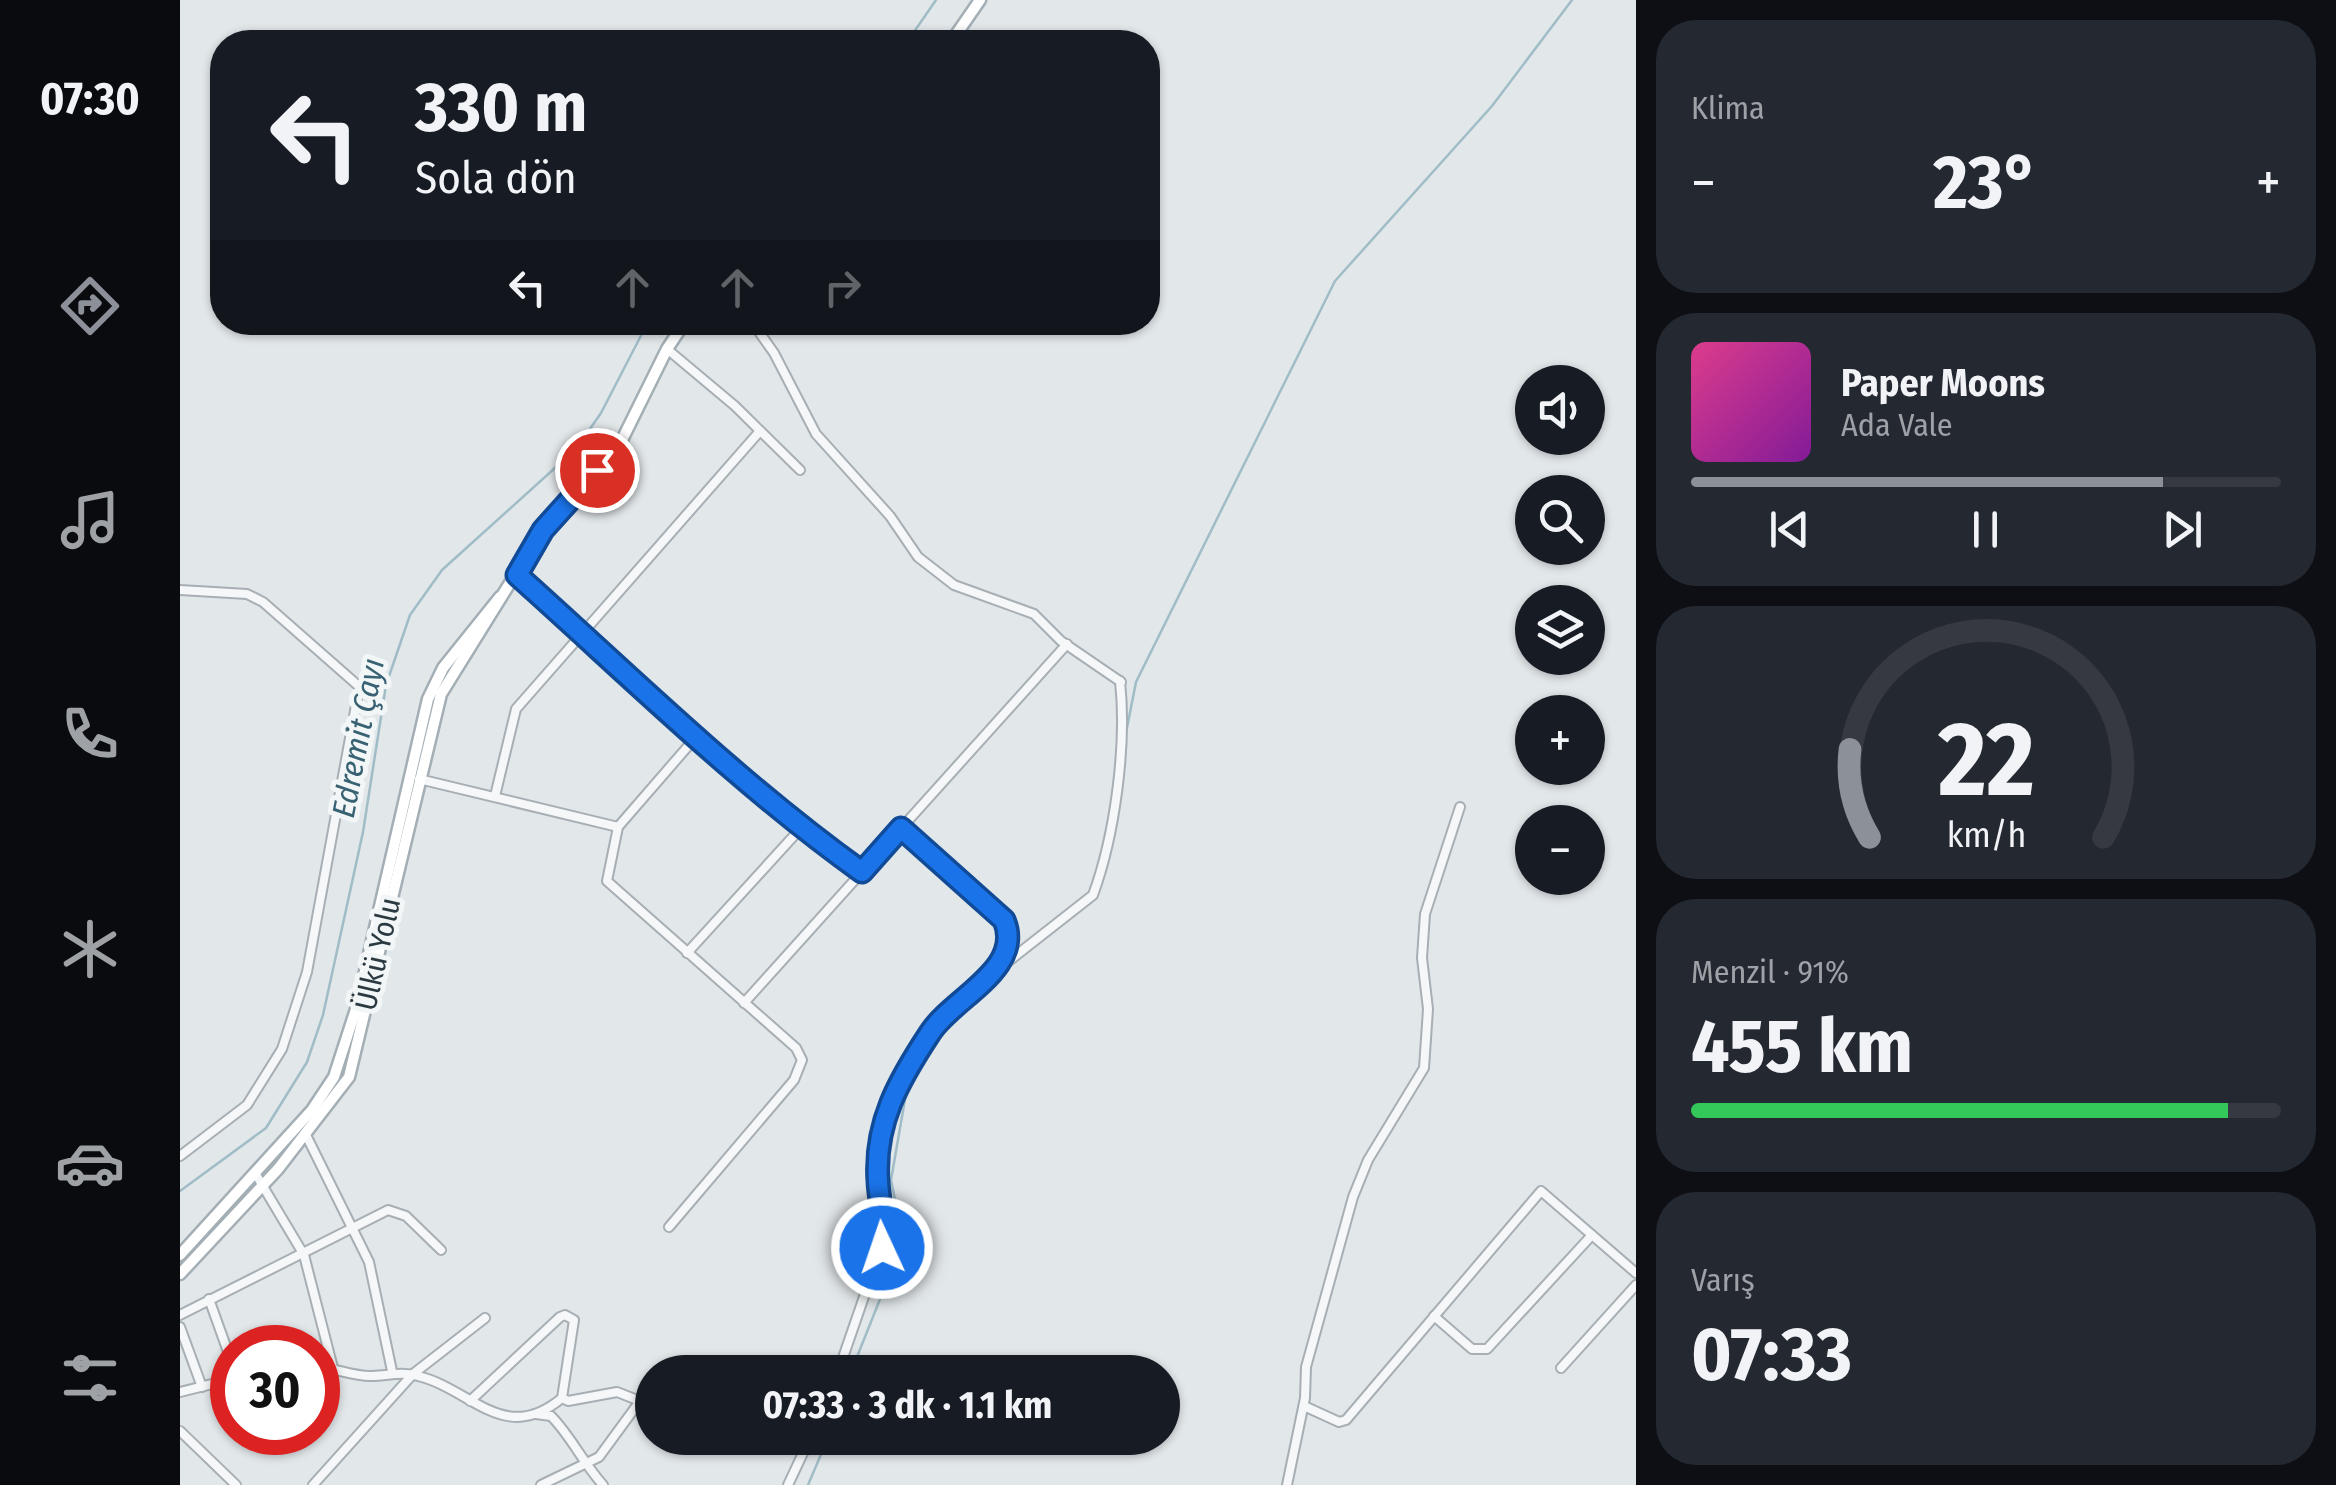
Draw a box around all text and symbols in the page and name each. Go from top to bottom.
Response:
text: 330 m [415,66,587,150]
icon: left [250,70,380,200]
text: 07:30 [40,72,140,126]
text: Klima [1691,89,1765,127]
text: 23° [1933,138,2039,228]
text: − [1691,150,1716,216]
text: + [2256,150,2281,216]
text: Sola dön [415,151,577,205]
icon: left [500,260,555,315]
icon: ahead [605,260,660,315]
icon: ahead [710,260,765,315]
icon: right [815,260,870,315]
icon: directions [55,271,125,341]
text: Paper Moons [1841,360,2045,406]
map controls [1515,365,1605,895]
button: sound [1515,365,1605,455]
text: Ada Vale [1841,406,1953,444]
pin [555,428,640,513]
icon: arrive [570,443,625,498]
button: search [1515,475,1605,565]
icon: music [55,485,125,555]
icon: previous [1762,502,1817,557]
icon: pause [1958,502,2013,557]
icon: next [2155,502,2210,557]
button: layers [1515,585,1605,675]
water label: Edremit Çayı [324,655,392,821]
button: + [1515,695,1605,785]
text: 22 [1937,698,2034,823]
icon: phone [55,699,125,769]
button: − [1515,805,1605,895]
text: km/h [1946,814,2026,856]
street label: Ülkü Yolu [348,894,408,1014]
icon: climate [55,914,125,984]
text: Menzil · 91% [1691,953,1849,991]
text: 455 km [1691,1002,1913,1092]
icon: car [55,1128,125,1198]
position arrow [830,1196,934,1300]
text: Varış [1691,1261,1755,1299]
text: 07:33 [1691,1310,1852,1400]
speed limit sign: 30 [210,1325,340,1455]
icon: filters [55,1343,125,1413]
text: 07:33 · 3 dk · 1.1 km [763,1382,1052,1428]

